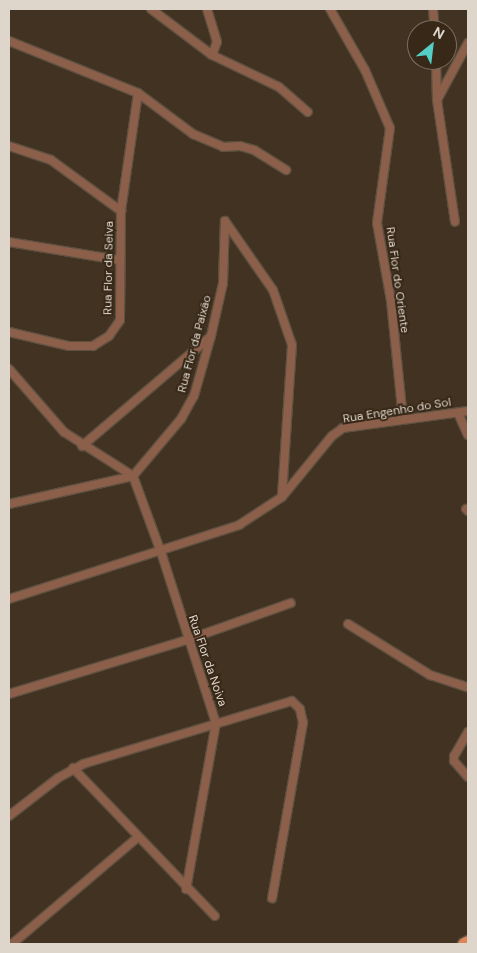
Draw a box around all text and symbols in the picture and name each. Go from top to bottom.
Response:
north arrow [407,20,457,70]
text: N [430,22,448,43]
street label: Rua Flor da Seiva [101,221,117,315]
street label: Rua Flor do Oriente [382,226,412,334]
street label: Rua Flor da Paixão [175,294,215,394]
street label: Rua Engenho do Sol [342,395,452,427]
street label: Rua Flor da Noiva [185,613,229,709]

